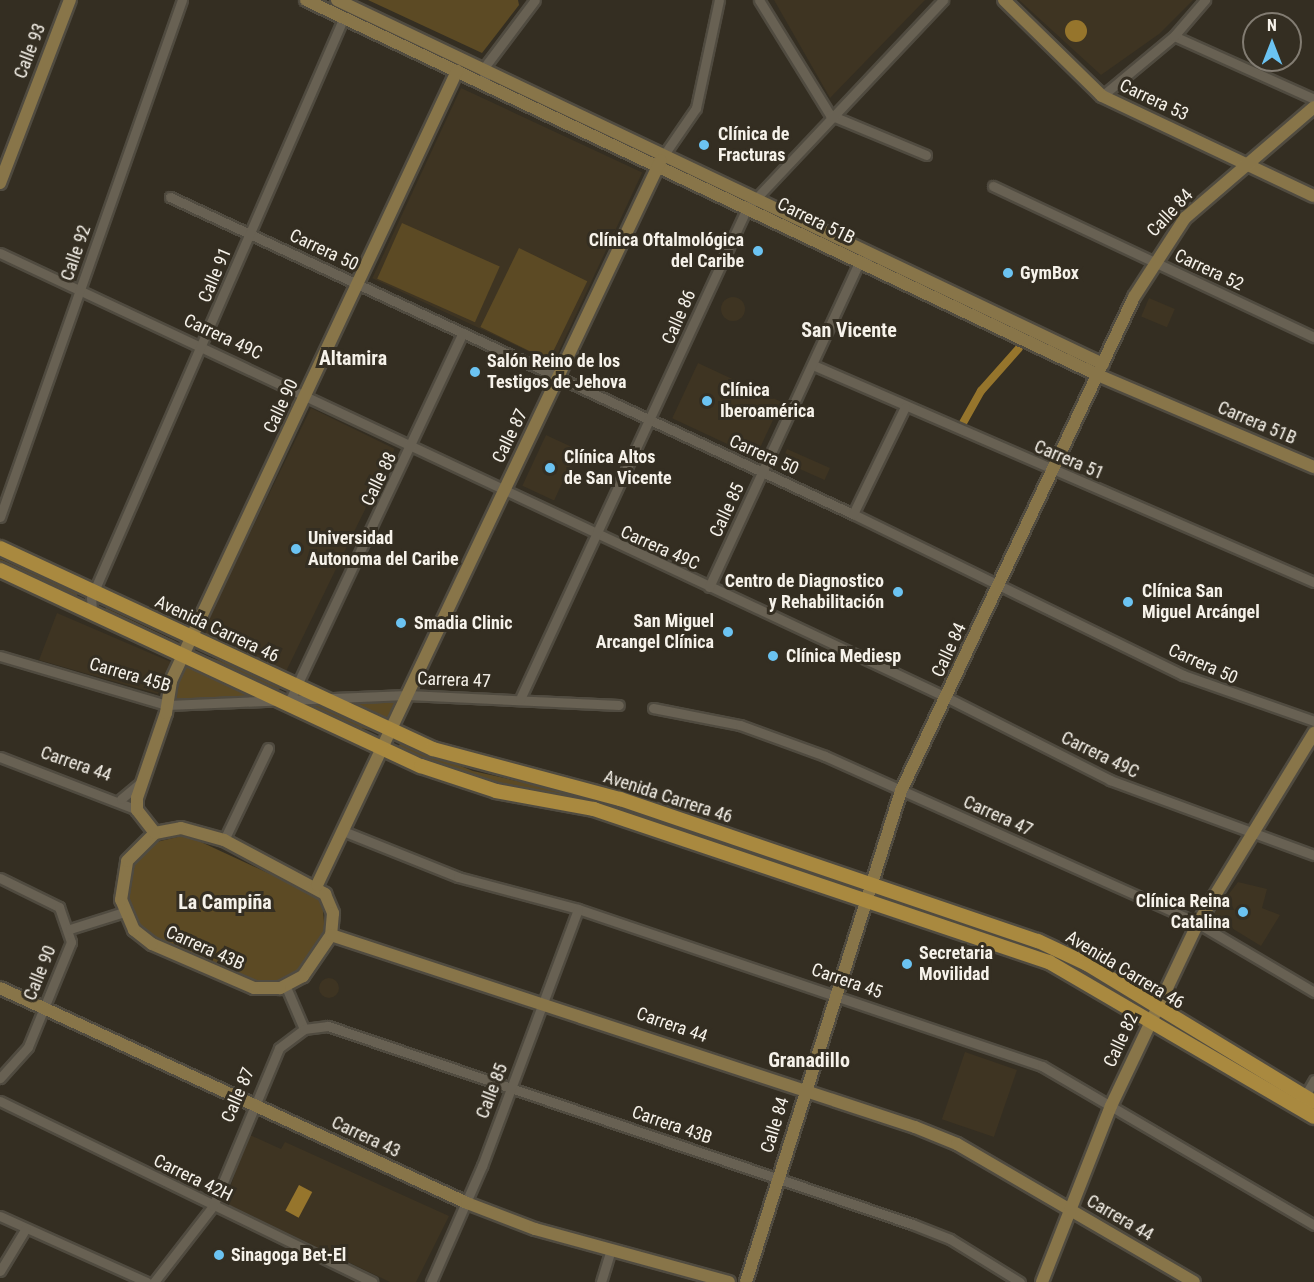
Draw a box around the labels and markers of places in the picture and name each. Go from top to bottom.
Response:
place label: Clínica de Fracturas [718,124,789,166]
marker: Clínica de Fracturas [695,136,713,154]
place label: Clínica Oftalmológica del Caribe [589,230,744,272]
marker: Clínica Oftalmológica del Caribe [749,242,767,260]
place label: GymBox [1020,262,1079,284]
marker: GymBox [1001,266,1015,280]
place label: Salón Reino de los Testigos de Jehova [487,351,626,394]
marker: Salón Reino de los Testigos de Jehova [468,365,482,379]
place label: Clínica Iberoamérica [720,380,815,422]
marker: Clínica Iberoamérica [698,392,716,410]
place label: Clínica Altos de San Vicente [564,447,672,490]
marker: Clínica Altos de San Vicente [541,459,559,477]
place label: Universidad Autonoma del Caribe [308,528,458,570]
marker: Universidad Autonoma del Caribe [289,542,303,556]
place label: Centro de Diagnostico y Rehabilitación [725,571,884,614]
place label: Clínica San Miguel Arcángel [1142,581,1260,624]
marker: Centro de Diagnostico y Rehabilitación [889,583,907,601]
marker: Clínica San Miguel Arcángel [1119,593,1137,611]
place label: San Miguel Arcangel Clínica [596,611,714,654]
place label: Smadia Clinic [414,612,513,634]
marker: Smadia Clinic [392,614,410,632]
marker: San Miguel Arcangel Clínica [719,623,737,641]
place label: Clínica Mediesp [786,645,901,667]
marker: Clínica Mediesp [764,647,782,665]
place label: Clínica Reina Catalina [1136,891,1230,934]
marker: Clínica Reina Catalina [1234,903,1252,921]
place label: Secretaria Movilidad [919,943,993,986]
marker: Secretaria Movilidad [900,957,914,971]
place label: Sinagoga Bet-El [231,1244,346,1266]
marker: Sinagoga Bet-El [212,1248,226,1262]

